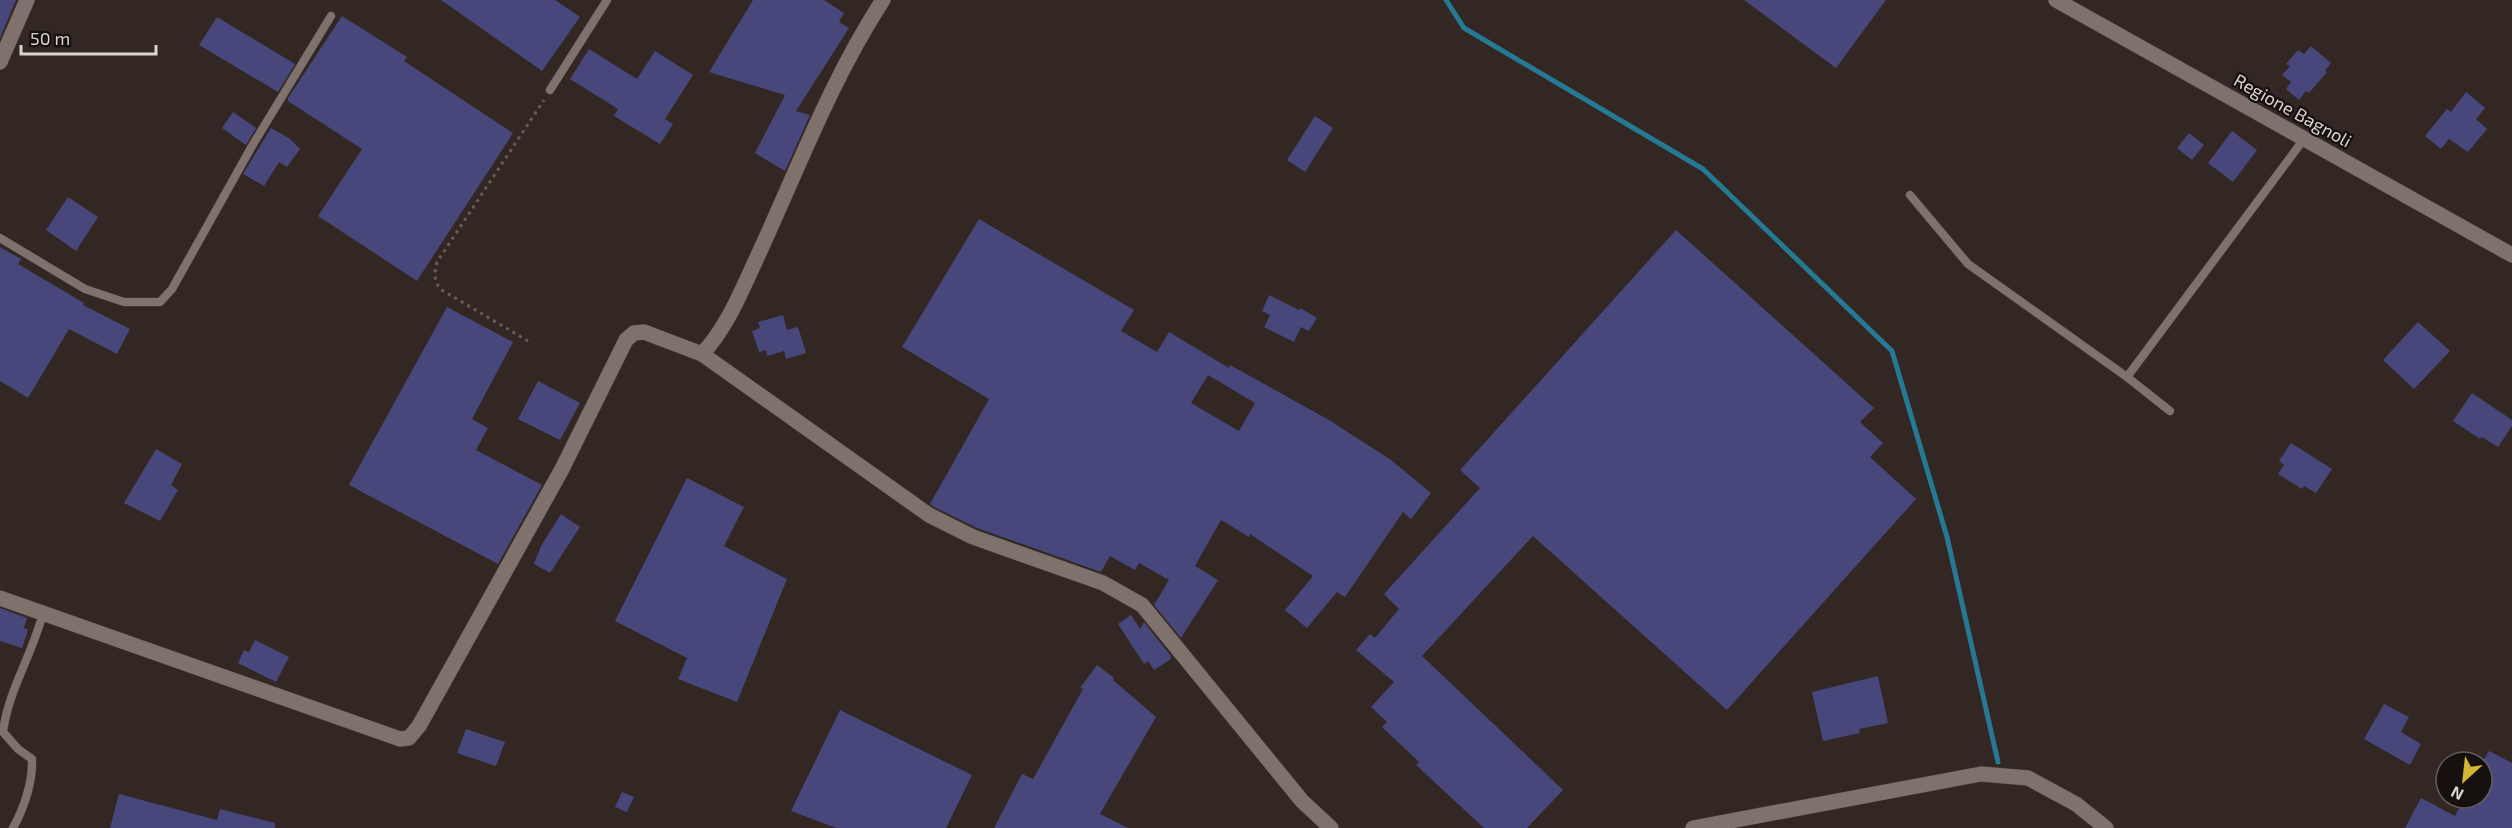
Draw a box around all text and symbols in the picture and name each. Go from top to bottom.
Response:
scale bar [21,18,156,56]
text: 50 m [30,27,70,49]
street label: Regione Bagnoli [2230,69,2356,151]
north arrow [2434,750,2494,810]
text: N [2447,783,2466,805]

